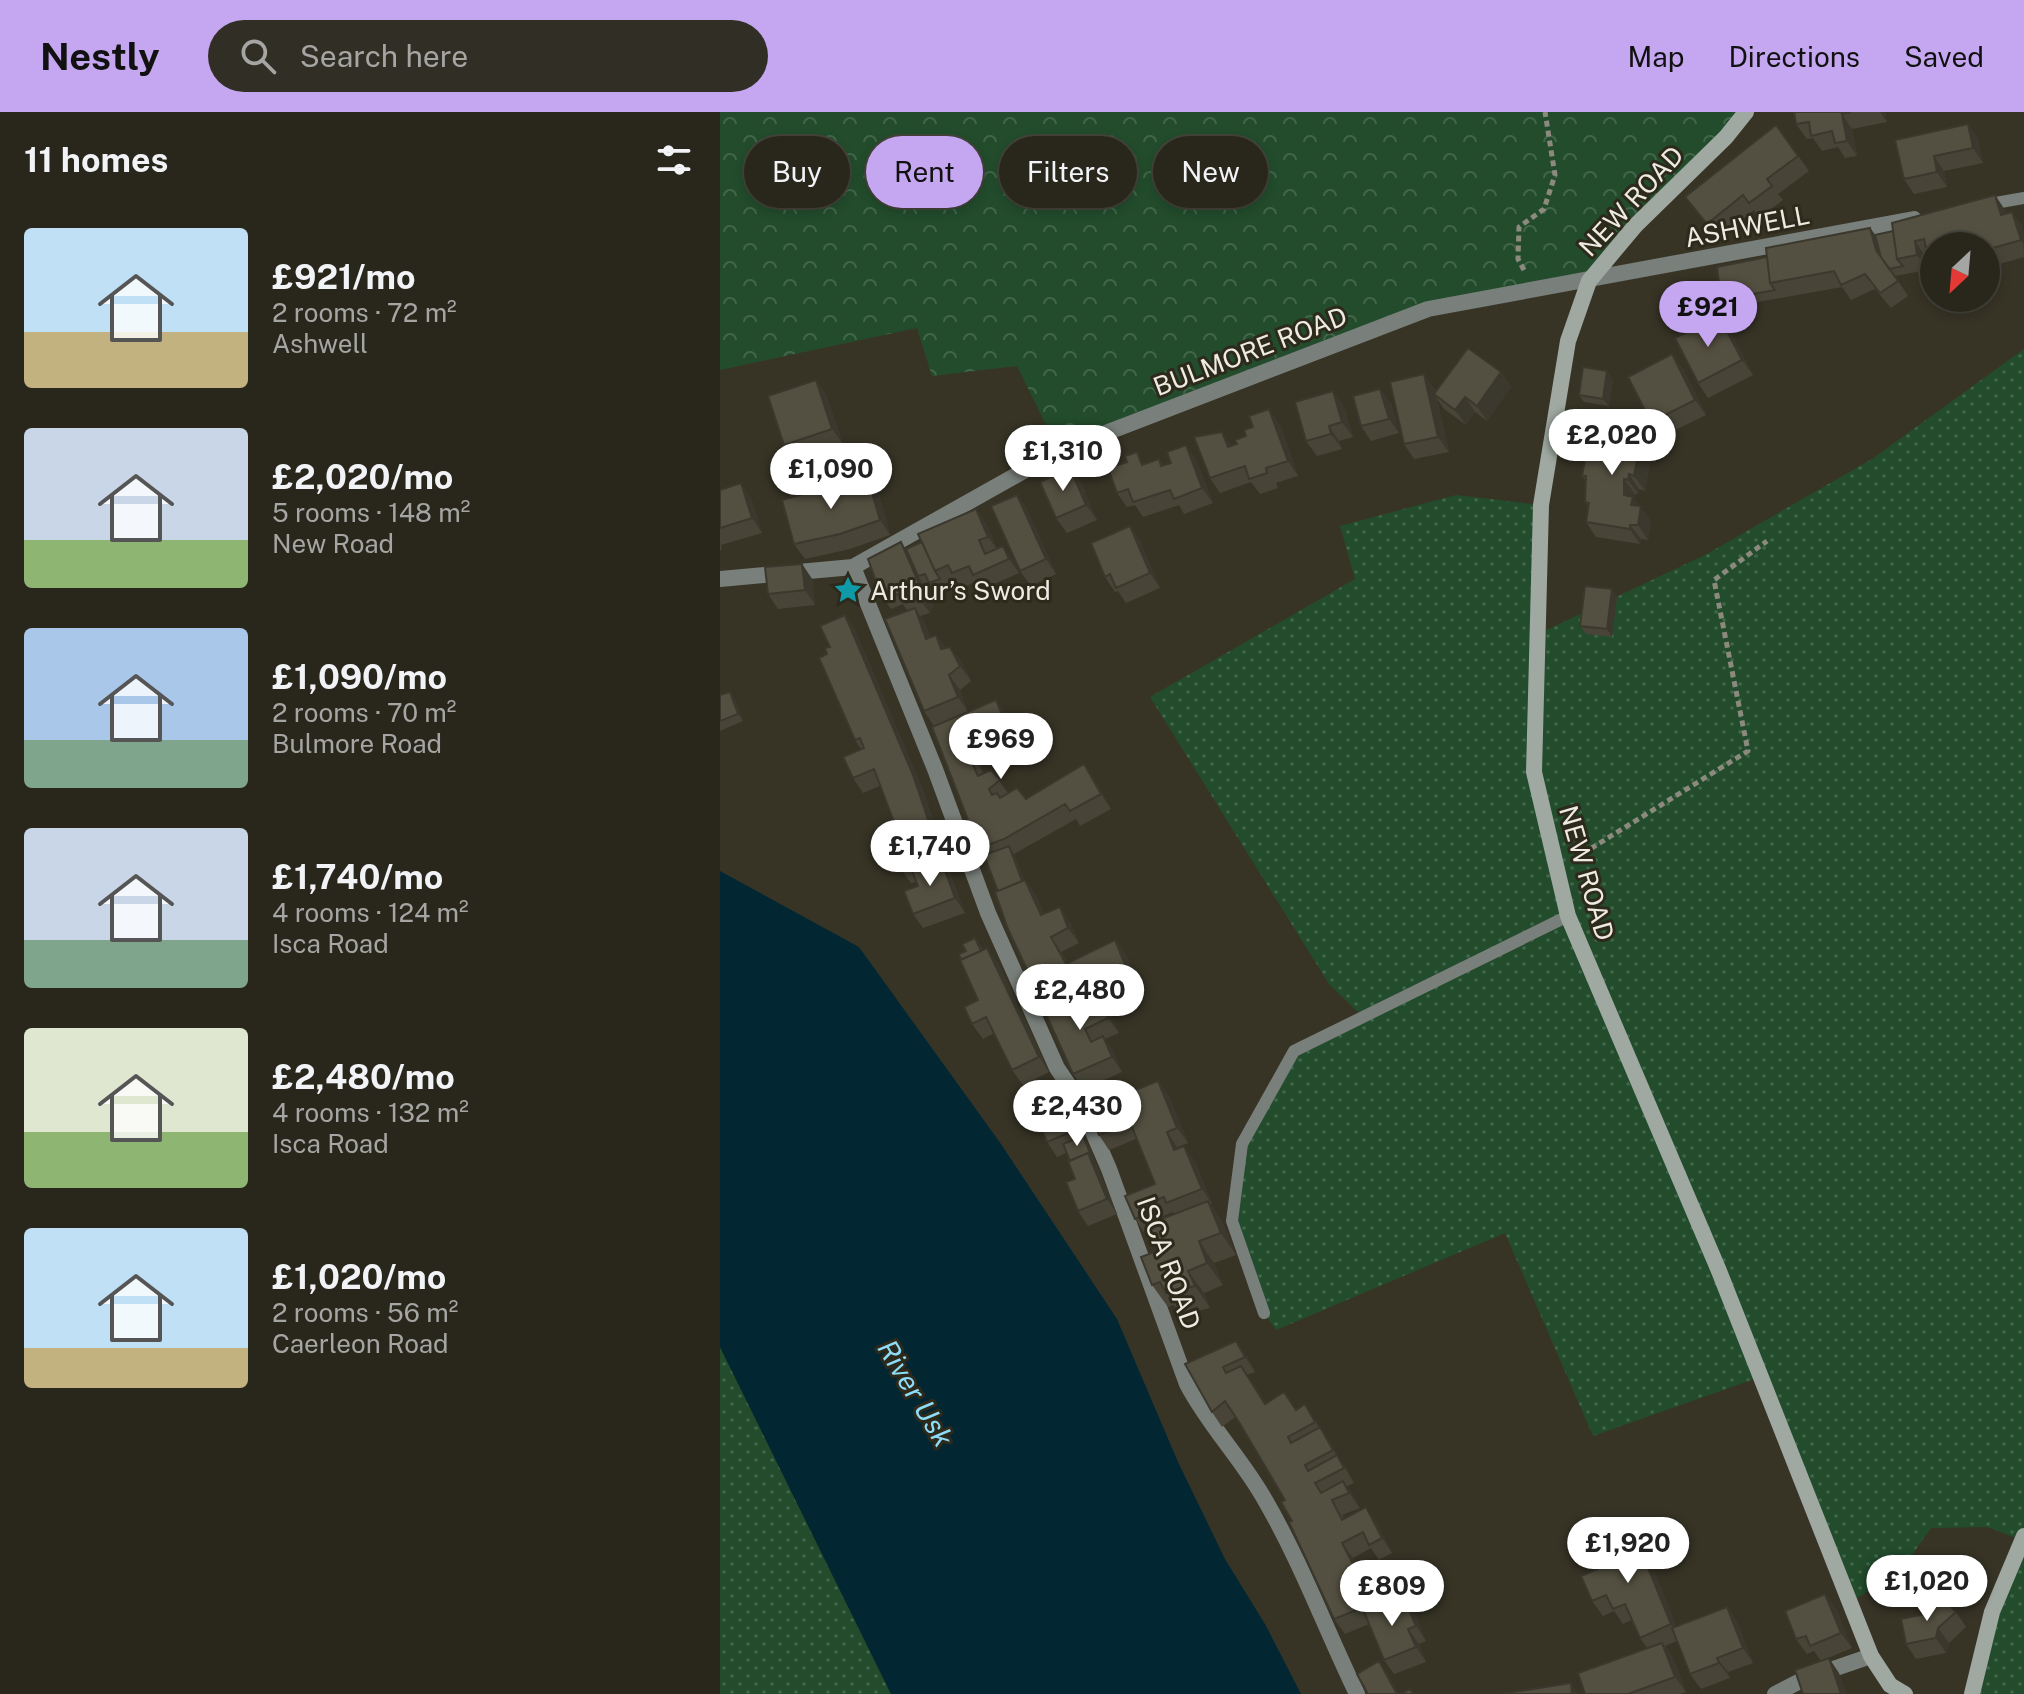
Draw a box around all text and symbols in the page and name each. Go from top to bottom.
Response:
search box [208,20,768,92]
text: Nestly [40,34,160,79]
icon: search [236,34,280,78]
text: Search here [300,38,468,74]
text: Map [1628,40,1684,73]
text: Directions [1728,40,1860,73]
text: Saved [1904,40,1984,73]
chip: Buy [744,136,850,208]
chip: Rent [866,136,983,208]
chip: Filters [999,136,1137,208]
chip: New [1153,136,1268,208]
icon: filters [652,138,696,182]
text: 11 homes [24,140,168,180]
street label: NEW ROAD [1572,140,1690,262]
street label: ASHWELL [1682,199,1812,253]
north arrow [1920,232,2000,312]
map controls [1920,232,2000,312]
text: £921/mo [272,257,416,297]
icon: home [88,260,184,356]
pin: £921 [1661,281,1755,349]
text: £921 [1677,291,1739,322]
text: 2 rooms · 72 m² [272,297,457,328]
street label: BULMORE ROAD [1149,300,1351,402]
text: Ashwell [272,328,368,359]
pin: £2,020 [1547,409,1677,477]
text: £2,020 [1567,419,1657,450]
pin: £1,310 [998,425,1128,493]
text: £1,310 [1023,435,1103,466]
pin: £1,090 [766,443,896,511]
text: £1,090 [788,453,874,484]
text: £2,020/mo [272,457,453,497]
icon: home [88,460,184,556]
text: 5 rooms · 148 m² [272,497,470,528]
text: New Road [272,528,394,559]
place icon: Arthur’s Sword [833,575,863,605]
place label: Arthur’s Sword [870,575,1051,606]
text: £1,090/mo [272,657,447,697]
icon: home [88,660,184,756]
text: 2 rooms · 70 m² [272,697,456,728]
pin: £969 [954,713,1048,781]
text: £969 [967,723,1035,754]
text: Bulmore Road [272,728,442,759]
street label: NEW ROAD [1553,802,1621,944]
pin: £1,740 [865,820,995,888]
text: £1,740 [889,830,971,861]
text: £1,740/mo [272,857,443,897]
icon: home [88,860,184,956]
text: 4 rooms · 124 m² [272,897,469,928]
text: Isca Road [272,928,389,959]
pin: £2,480 [1015,964,1145,1032]
text: £2,480 [1034,974,1126,1005]
text: £2,480/mo [272,1057,455,1097]
icon: home [88,1060,184,1156]
pin: £2,430 [1012,1080,1142,1148]
text: £2,430 [1031,1090,1123,1121]
text: 4 rooms · 132 m² [272,1097,469,1128]
text: Isca Road [272,1128,389,1159]
street label: ISCA ROAD [1131,1193,1207,1333]
text: £1,020/mo [272,1257,446,1297]
icon: home [88,1260,184,1356]
text: 2 rooms · 56 m² [272,1297,458,1328]
text: Caerleon Road [272,1328,449,1359]
water label: River Usk [871,1334,961,1452]
pin: £1,920 [1563,1517,1693,1585]
text: £1,920 [1585,1527,1671,1558]
pin: £1,020 [1862,1555,1992,1623]
pin: £809 [1345,1560,1439,1628]
text: £1,020 [1884,1565,1970,1596]
text: £809 [1358,1570,1426,1601]

